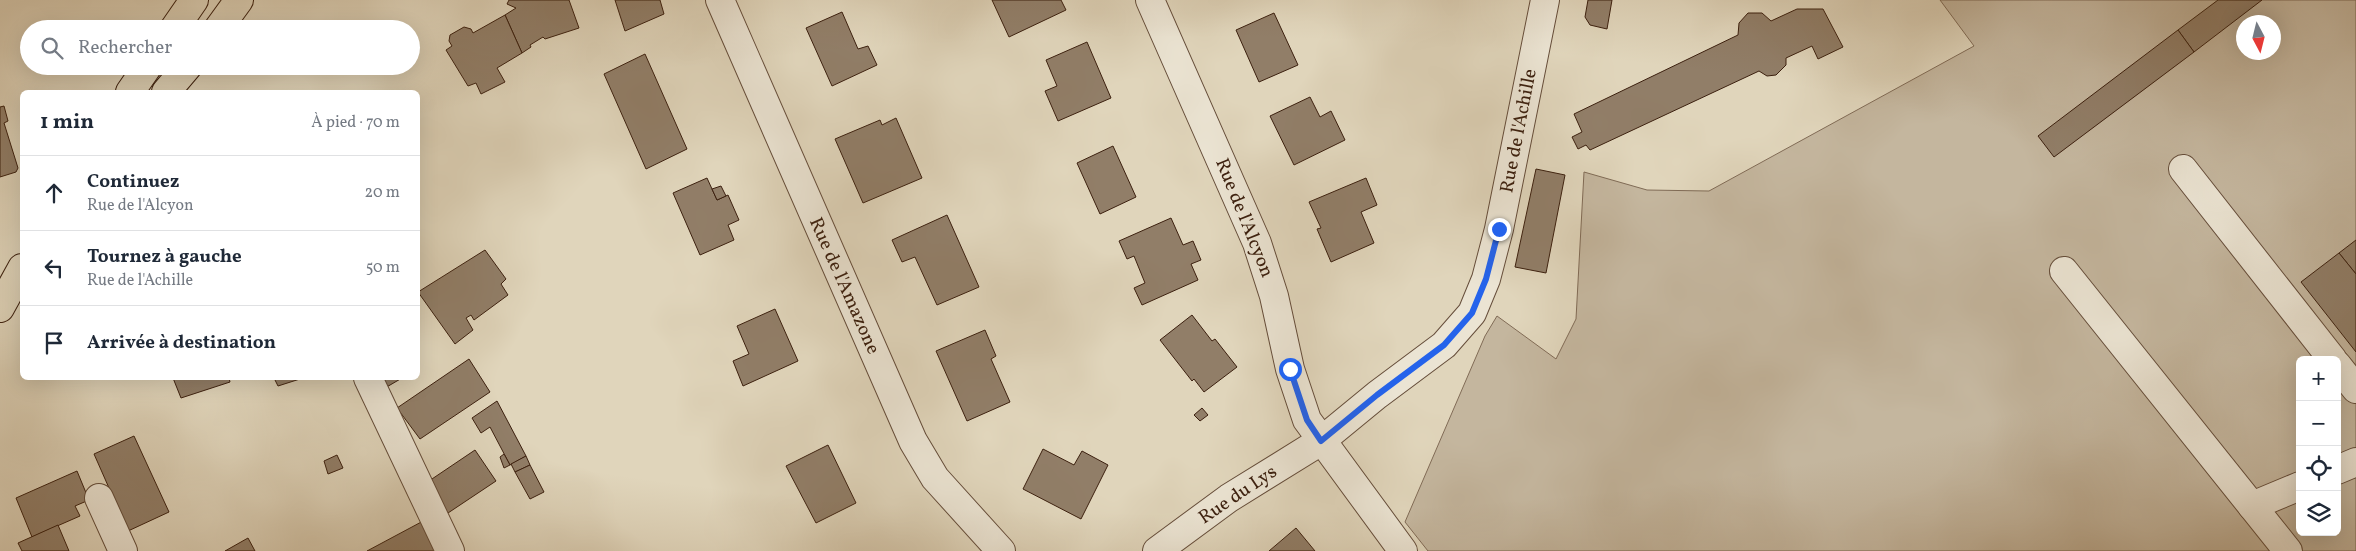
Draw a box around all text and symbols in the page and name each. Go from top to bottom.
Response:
north arrow [2236,15,2281,60]
search box [20,20,420,75]
icon: search [38,34,66,62]
text: Rechercher [78,35,172,61]
street label: Rue de l'Achille [1494,67,1544,195]
text: 1 min [40,108,94,137]
text: À pied · 70 m [311,112,400,134]
street label: Rue de l'Alcyon [1208,154,1280,282]
text: Continuez [87,169,179,195]
icon: ahead [40,179,68,207]
text: 20 m [365,182,400,204]
text: Rue de l'Alcyon [87,195,194,217]
street label: Rue de l'Amazone [802,213,886,359]
route end [1488,218,1511,241]
text: Tournez à gauche [87,244,242,270]
icon: left [40,254,68,282]
text: 50 m [366,257,400,279]
text: Rue de l'Achille [87,270,193,292]
icon: arrive [40,329,68,357]
text: Arrivée à destination [87,330,276,356]
map controls [2296,356,2341,536]
button: + [2296,356,2341,401]
route start [1279,358,1302,381]
button: − [2296,401,2341,446]
button: locate [2296,446,2341,491]
street label: Rue du Lys [1194,459,1282,531]
button: layers [2296,491,2341,536]

